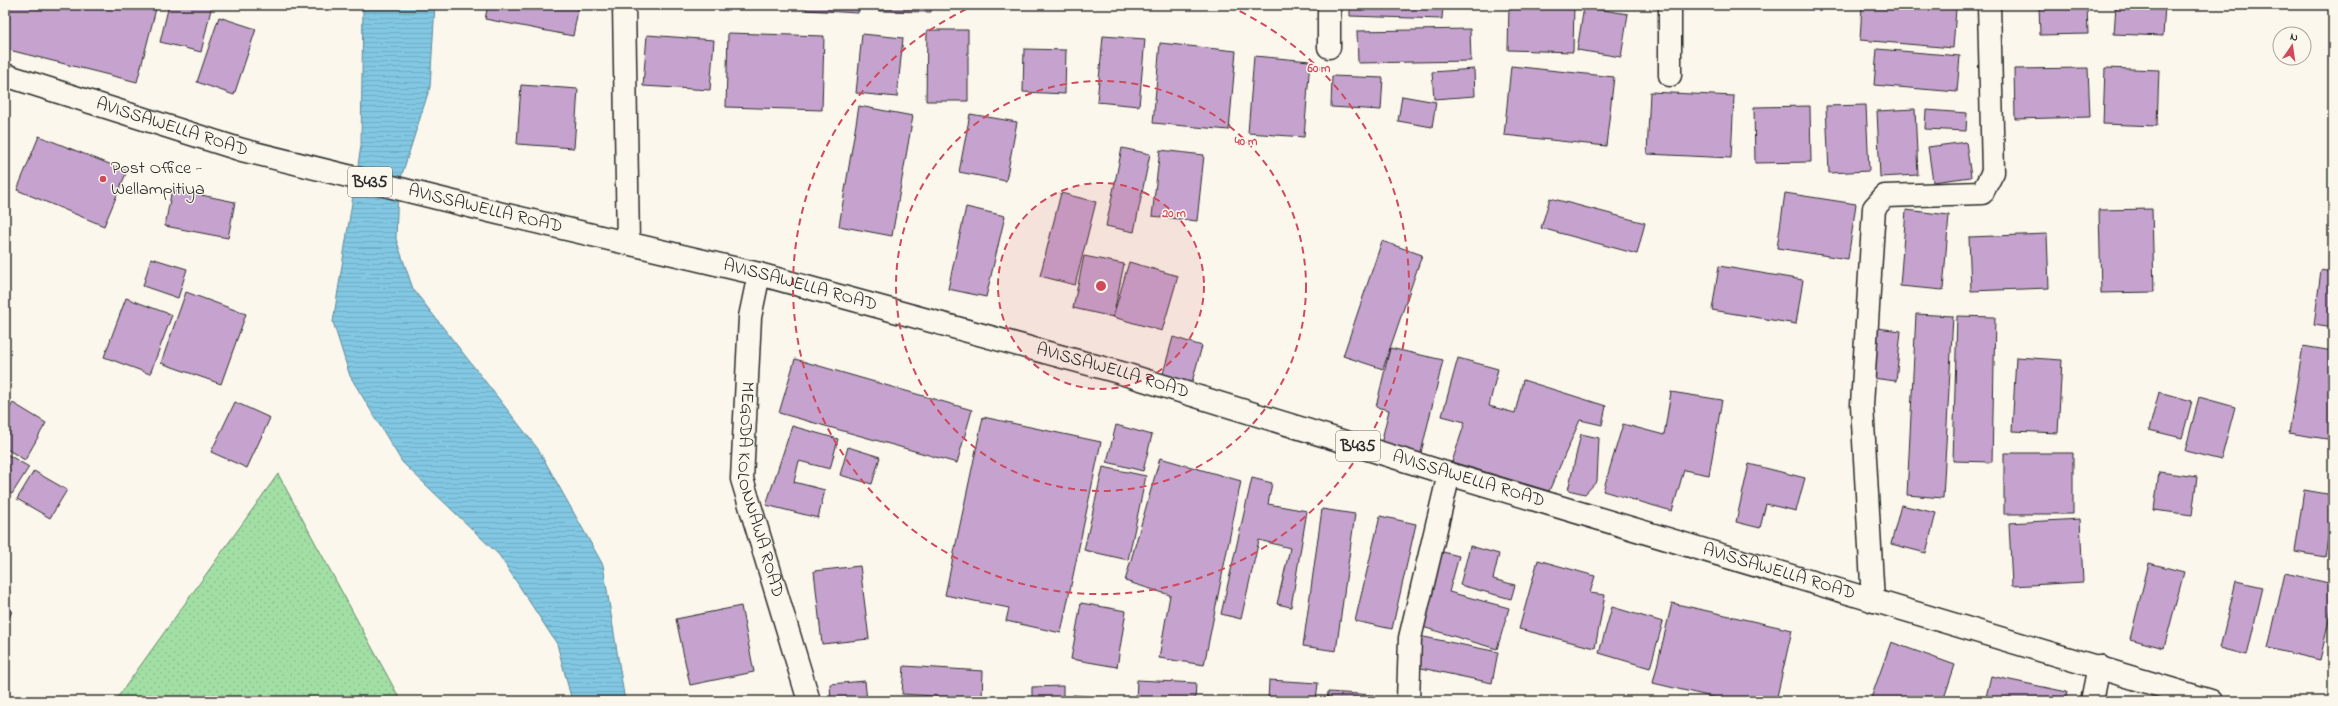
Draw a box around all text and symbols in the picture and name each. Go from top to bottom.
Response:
north arrow [2272,26,2312,66]
text: N [2289,29,2299,46]
text: 60 m [1307,60,1331,78]
street label: AVISSAWELLA ROAD [93,92,251,164]
text: 40 m [1234,133,1258,151]
place label: Post Office - Wellampitiya [111,156,205,203]
road number: B435 [348,167,392,197]
marker: Post Office - Wellampitiya [98,174,108,184]
street label: AVISSAWELLA ROAD [405,178,565,241]
text: 20 m [1161,205,1186,223]
street label: AVISSAWELLA ROAD [721,253,880,319]
centre of rings [1094,279,1108,293]
street label: AVISSAWELLA ROAD [1033,337,1192,406]
street label: MEGODA KOLONNAWA ROAD [729,381,790,601]
road number: B435 [1336,431,1380,461]
street label: AVISSAWELLA ROAD [1389,444,1548,515]
street label: AVISSAWELLA ROAD [1699,537,1858,607]

